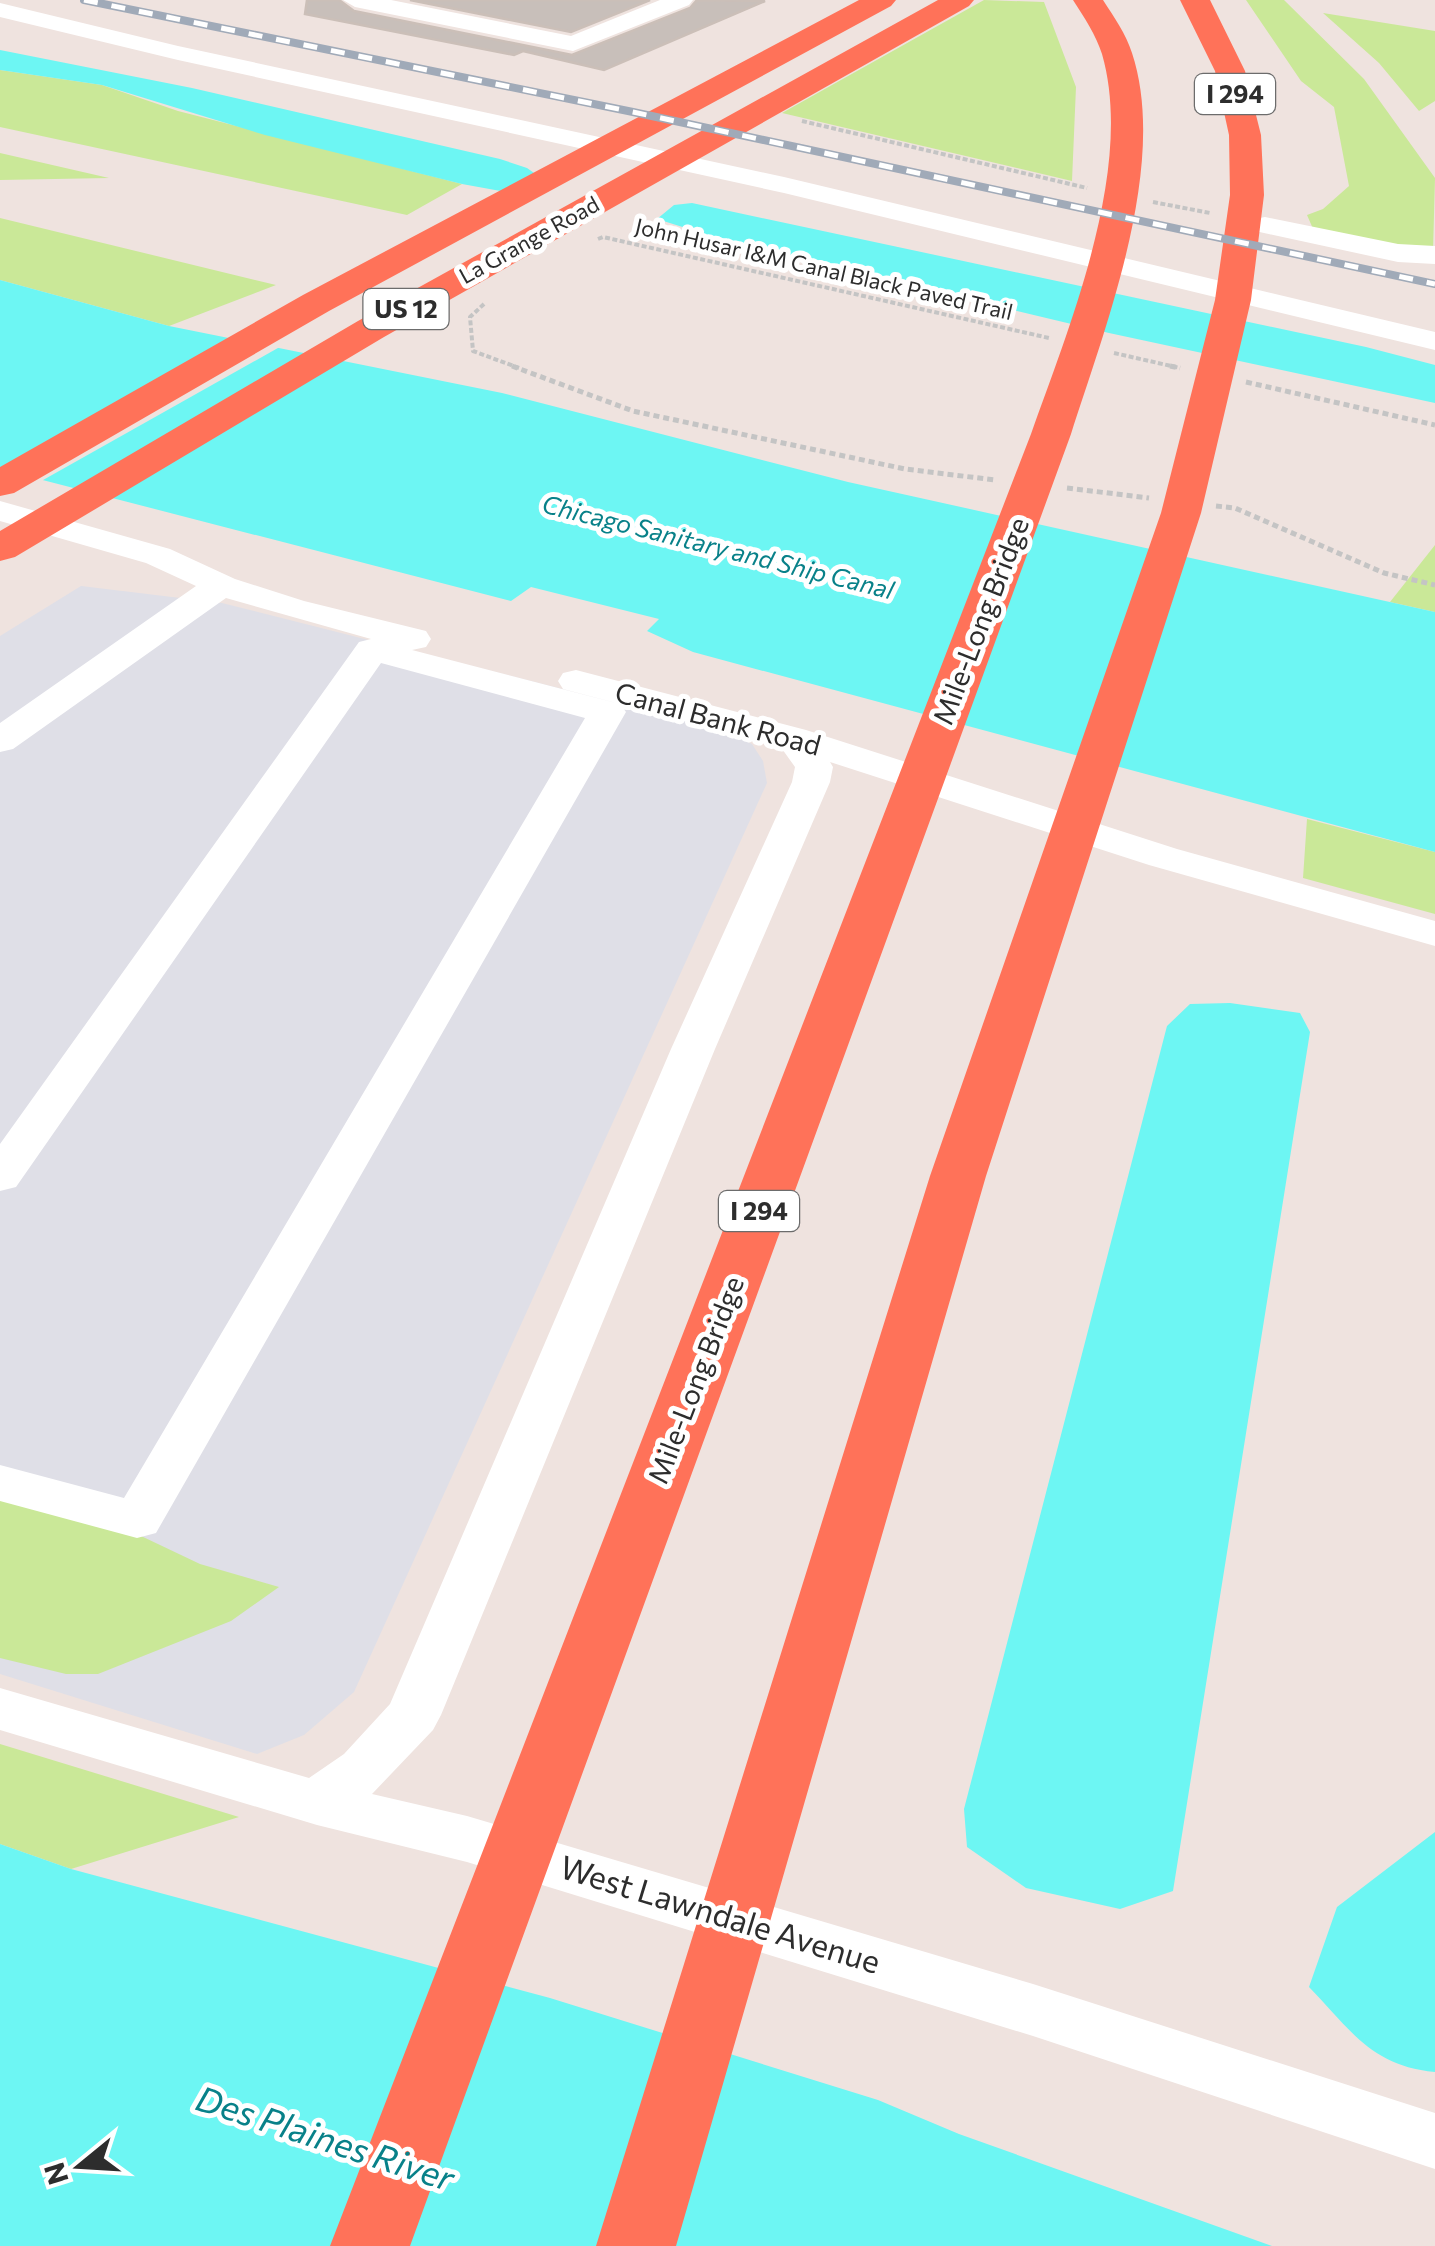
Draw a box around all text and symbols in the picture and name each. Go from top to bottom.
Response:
road number: I 294 [1195,74,1275,114]
street label: La Grange Road [454,190,604,289]
street label: John Husar I&M Canal Black Paved Trail [633,212,1016,325]
road number: US 12 [364,289,448,329]
water label: Chicago Sanitary and Ship Canal [539,488,898,604]
street label: Mile-Long Bridge [925,512,1035,729]
street label: Canal Bank Road [612,674,825,762]
road number: I 294 [719,1191,799,1231]
street label: Mile-Long Bridge [640,1271,750,1488]
street label: West Lawndale Avenue [556,1845,886,1981]
water label: Des Plaines River [191,2075,461,2199]
north arrow [30,2116,130,2216]
text: N [36,2159,75,2189]

